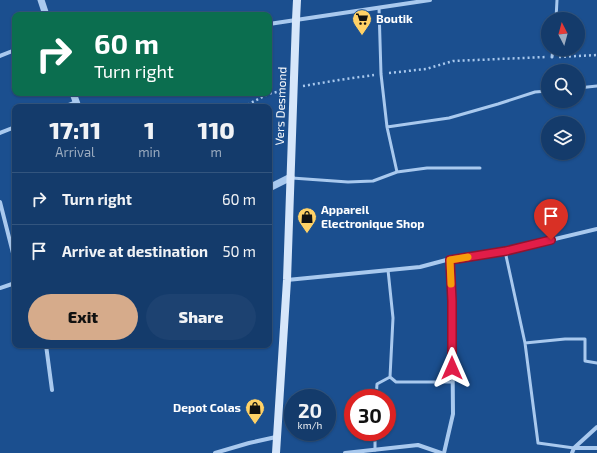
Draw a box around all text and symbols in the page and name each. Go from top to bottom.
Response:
supermarket icon: Boutik [351,8,373,36]
place label: Boutik [376,11,413,25]
north arrow [541,12,585,56]
map controls [541,12,585,160]
text: 60 m [94,26,159,60]
icon: right [28,28,80,80]
text: Turn right [94,60,174,82]
button: search [541,64,585,108]
street label: Vers Desmond [272,66,288,145]
text: 17:11 [49,115,101,144]
text: 1 [144,115,155,144]
text: 110 [198,115,235,144]
button: layers [541,116,585,160]
text: Arrival [55,144,95,160]
text: min [138,144,160,160]
text: m [210,144,222,160]
icon: right [28,188,50,210]
text: Turn right [62,190,132,208]
text: 60 m [222,190,256,208]
pin [534,199,568,240]
place label: Appareil Electronique Shop [321,202,424,230]
icon: arrive [540,205,562,227]
shop icon: Appareil Electronique Shop [296,206,318,234]
icon: arrive [28,240,50,262]
text: Arrive at destination [62,242,208,260]
text: 50 m [222,242,256,260]
button: Exit [28,294,138,340]
button: Share [146,294,256,340]
position arrow [431,347,473,389]
speed limit sign: 30 [344,389,396,441]
shop icon: Depot Colas [244,397,266,425]
text: 20 [298,398,322,422]
place label: Depot Colas [173,400,241,414]
text: km/h [298,419,322,431]

